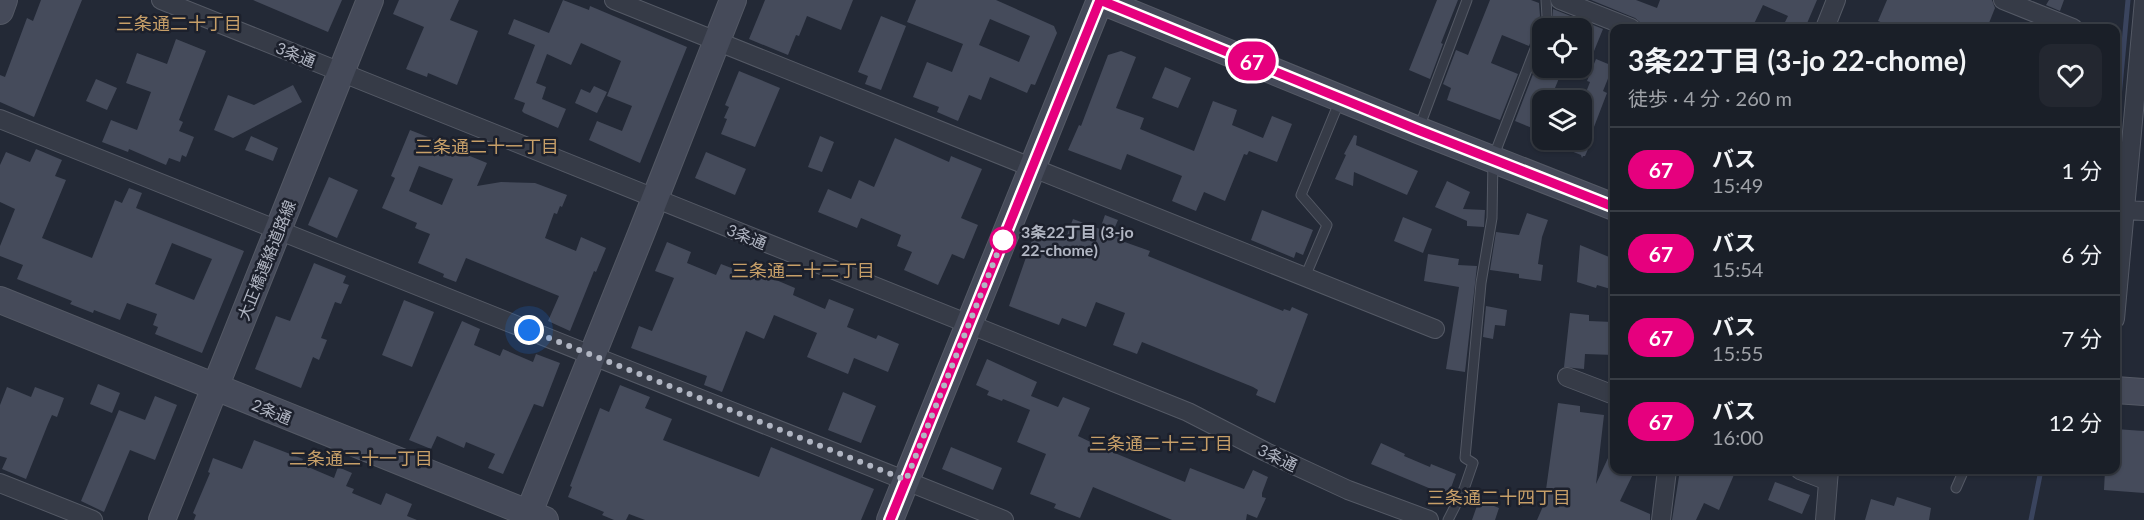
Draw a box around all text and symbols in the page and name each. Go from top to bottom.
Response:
district label: 三条通二十丁目 [116,12,242,34]
map controls [1532,18,1592,150]
button: locate [1532,18,1592,78]
street label: 3条通 [273,37,319,71]
line badge: 67 [1225,42,1279,80]
text: 3条22丁目 (3-jo 22-chome) [1628,43,1966,77]
button: heart [2039,44,2102,107]
text: 67 [1240,49,1264,74]
text: 徒歩 · 4 分 · 260 m [1628,86,1792,110]
button: layers [1532,90,1592,150]
district label: 三条通二十一丁目 [415,135,559,157]
text: バス [1712,145,1756,172]
text: 67 [1649,157,1673,182]
text: 1 分 [2062,157,2102,184]
text: 15:49 [1712,173,1763,197]
street label: 大正橋連絡道路線 [233,197,299,323]
street label: 3条通 [724,219,770,253]
place label: 3条22丁目 (3-jo 22-chome) [1021,222,1134,259]
marker: 3条22丁目 (3-jo 22-chome) [990,227,1016,253]
text: バス [1712,229,1756,256]
text: 67 [1649,241,1673,266]
text: 6 分 [2062,241,2102,268]
text: 15:54 [1712,257,1763,281]
district label: 三条通二十二丁目 [731,259,875,281]
text: バス [1712,313,1756,340]
your location [514,315,544,345]
text: 67 [1649,325,1673,350]
text: 7 分 [2062,325,2102,352]
text: 15:55 [1712,341,1763,365]
street label: 2条通 [249,394,295,428]
text: バス [1712,397,1756,424]
text: 67 [1649,409,1673,434]
text: 12 分 [2049,409,2102,436]
text: 16:00 [1712,425,1763,449]
district label: 三条通二十三丁目 [1089,432,1233,454]
street label: 3条通 [1255,439,1301,475]
district label: 二条通二十一丁目 [289,447,433,469]
district label: 三条通二十四丁目 [1427,486,1571,508]

